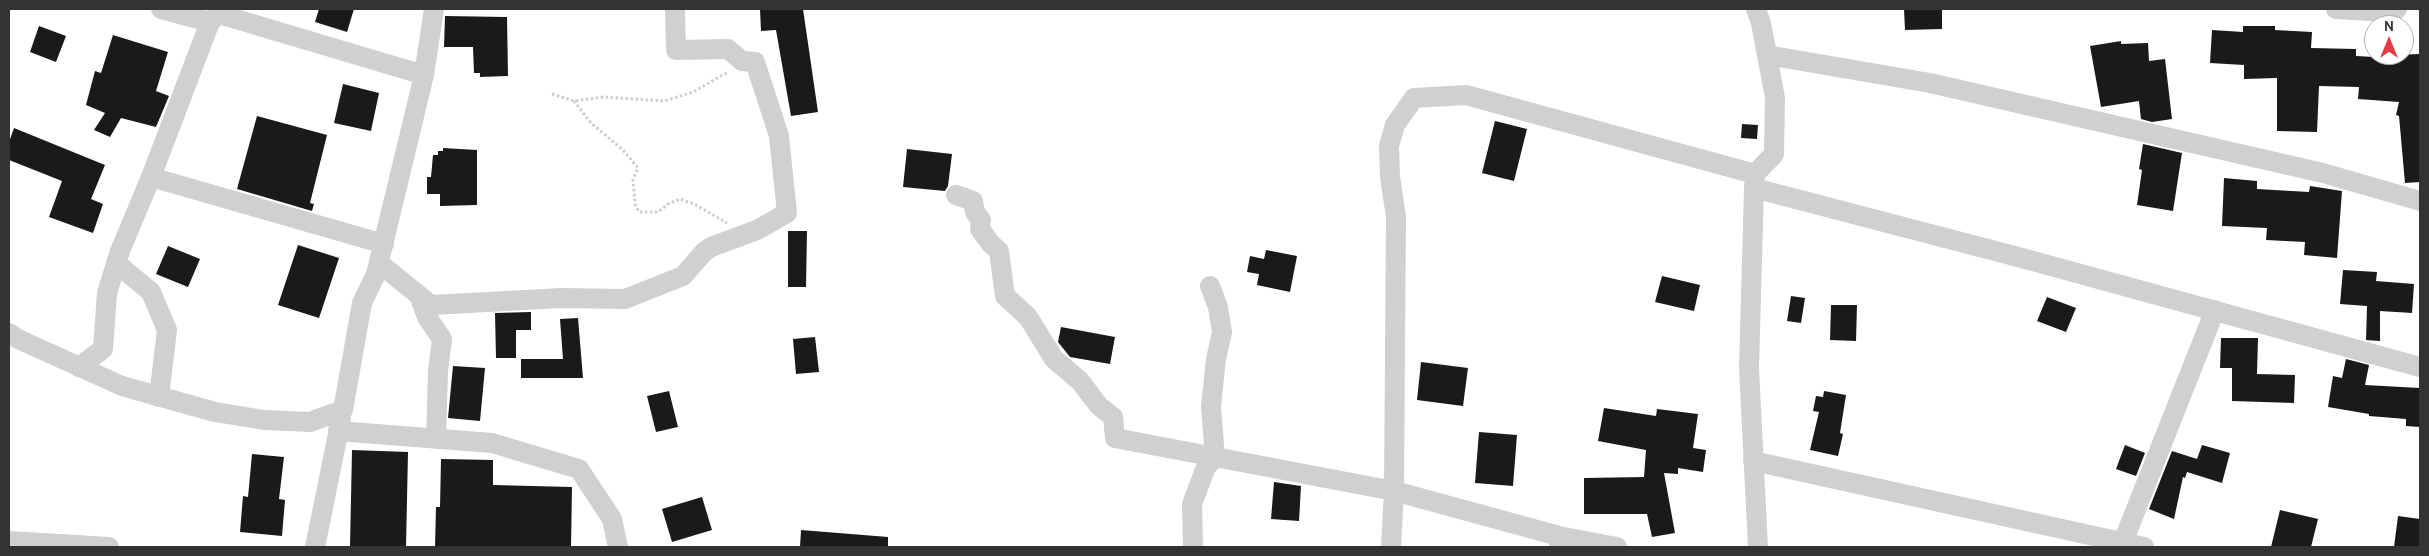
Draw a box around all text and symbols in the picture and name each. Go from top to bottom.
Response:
north arrow [2364,15,2414,65]
text: N [2384,17,2394,35]

